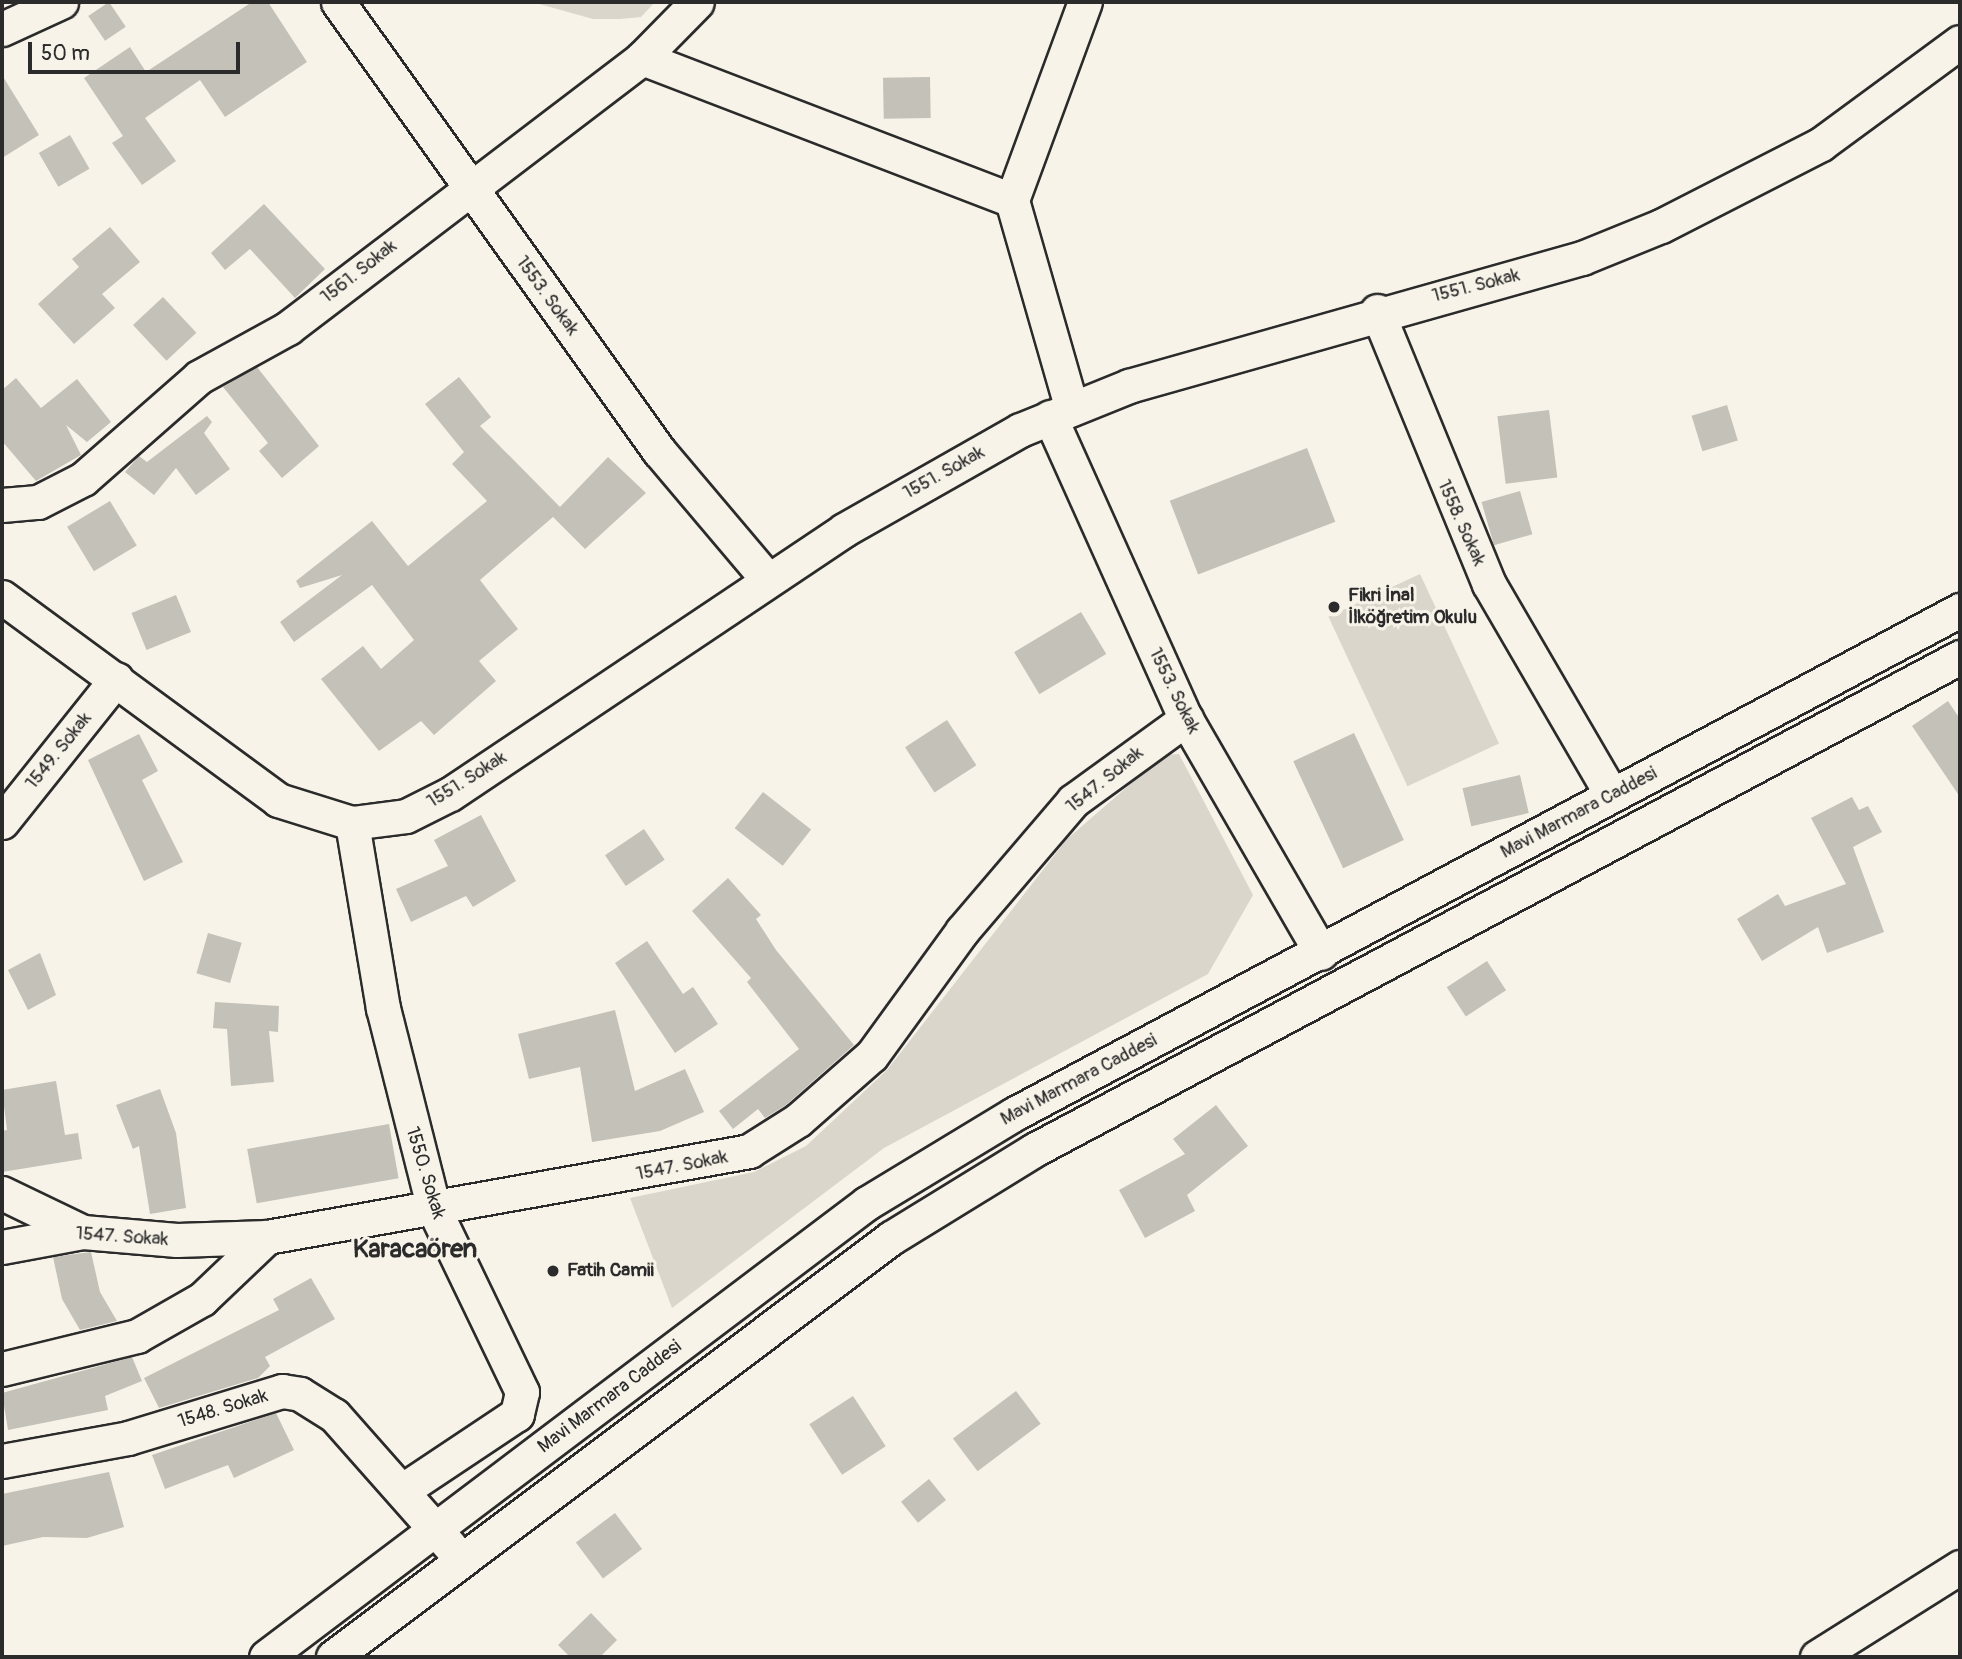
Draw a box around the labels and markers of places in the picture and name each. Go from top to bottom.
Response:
place label: Fikri İnal İlköğretim Okulu [1348,585,1477,629]
marker: Fikri İnal İlköğretim Okulu [1326,599,1342,615]
place label: Fatih Camii [567,1260,654,1282]
marker: Fatih Camii [545,1263,561,1279]

